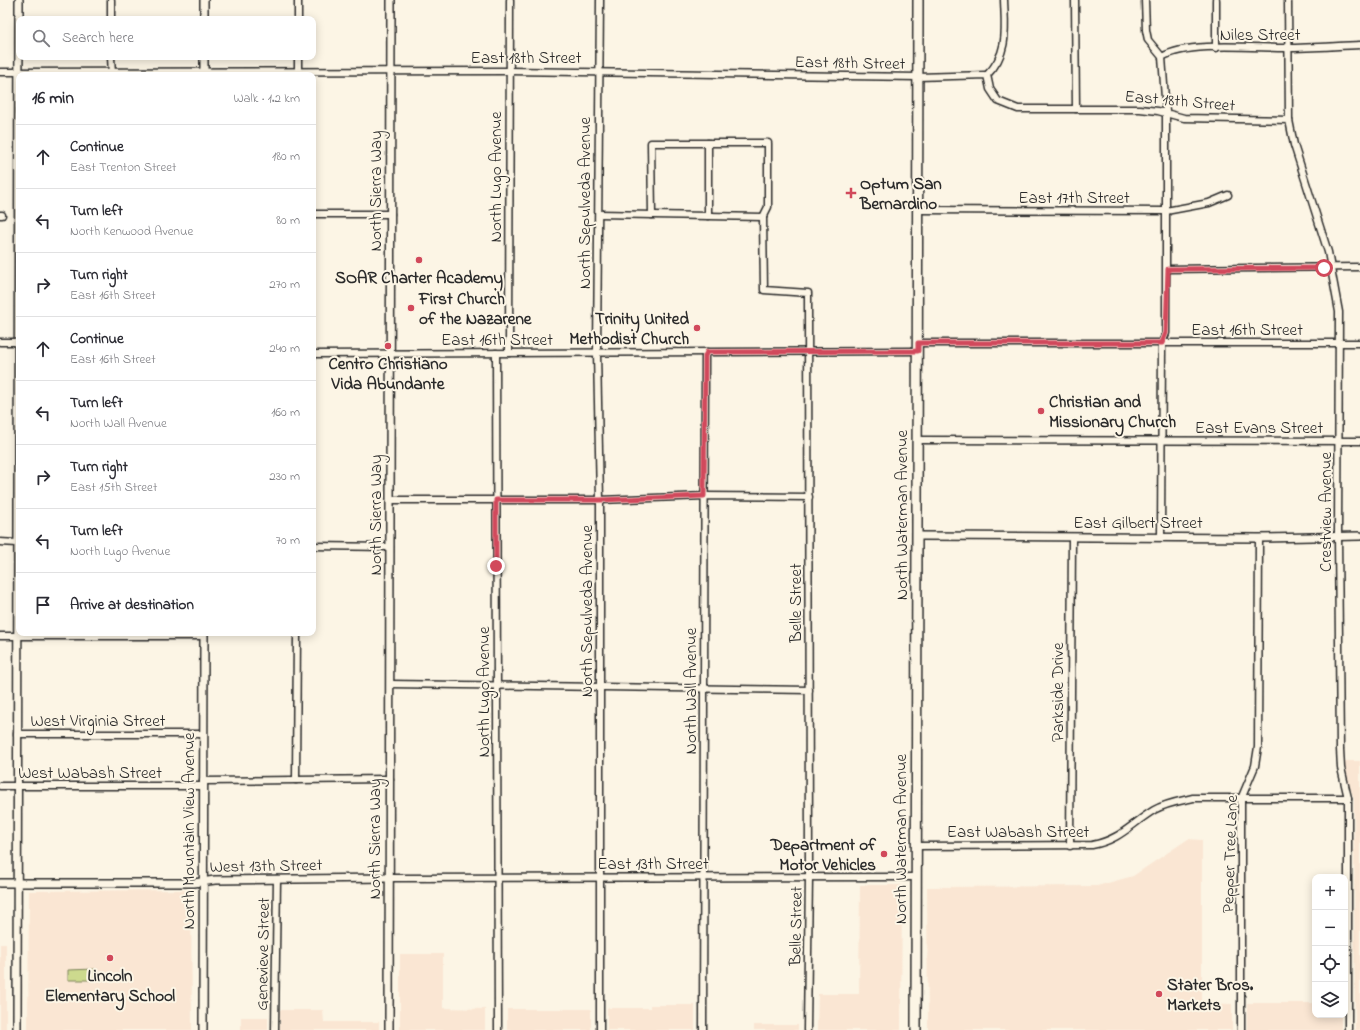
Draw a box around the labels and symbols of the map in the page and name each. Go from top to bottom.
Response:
street label: Niles Street [1220,23,1301,48]
street label: East 18th Street [471,46,582,71]
street label: East 18th Street [794,50,906,77]
street label: East 18th Street [1124,84,1236,119]
street label: North Lugo Avenue [484,111,511,243]
street label: North Sepulveda Avenue [573,116,598,289]
street label: North Sierra Way [364,131,390,252]
place label: Optum San Bernardino [859,172,942,217]
street label: East 17th Street [1018,186,1130,211]
marker: Optum San Bernardino [845,187,857,199]
marker: SOAR Charter Academy [414,255,424,265]
route start [1315,259,1333,277]
place label: SOAR Charter Academy [335,266,504,293]
place label: First Church of the Nazarene [418,287,533,332]
marker: First Church of the Nazarene [406,303,416,313]
place label: Trinity United Methodist Church [569,307,689,352]
street label: East 16th Street [1191,318,1303,343]
marker: Trinity United Methodist Church [692,323,702,333]
street label: East 16th Street [441,328,553,353]
marker: Centro Christiano Vida Abundante [383,341,393,351]
place label: Centro Christiano Vida Abundante [329,352,448,397]
place label: Christian and Missionary Church [1049,390,1176,437]
marker: Christian and Missionary Church [1036,406,1046,416]
street label: East Evans Street [1195,416,1323,441]
street label: North Waterman Avenue [890,429,915,600]
street label: Crestview Avenue [1314,452,1339,572]
street label: North Sierra Way [364,455,390,576]
street label: East Gilbert Street [1073,511,1203,536]
street label: North Sepulveda Avenue [575,524,600,697]
route end [487,557,505,575]
street label: Belle Street [784,563,809,644]
street label: North Lugo Avenue [472,626,499,758]
street label: North Wall Avenue [679,627,704,754]
street label: Parkside Drive [1046,642,1071,742]
street label: West Virginia Street [31,709,166,736]
street label: North Mountain View Avenue [177,732,202,930]
street label: North Waterman Avenue [889,753,914,924]
street label: West Wabash Street [18,761,162,786]
street label: North Sierra Way [363,779,389,900]
street label: Pepper Tree Lane [1216,794,1245,913]
street label: East Wabash Street [947,820,1089,845]
place label: Department of Motor Vehicles [770,833,877,878]
marker: Department of Motor Vehicles [879,849,889,859]
street label: East 13th Street [597,852,709,877]
street label: West 13th Street [209,853,323,880]
street label: Belle Street [783,886,810,967]
street label: Genevieve Street [250,897,277,1011]
marker: Lincoln Elementary School [105,953,115,963]
place label: Lincoln Elementary School [45,964,175,1011]
place label: Stater Bros. Markets [1167,973,1254,1018]
marker: Stater Bros. Markets [1154,989,1164,999]

